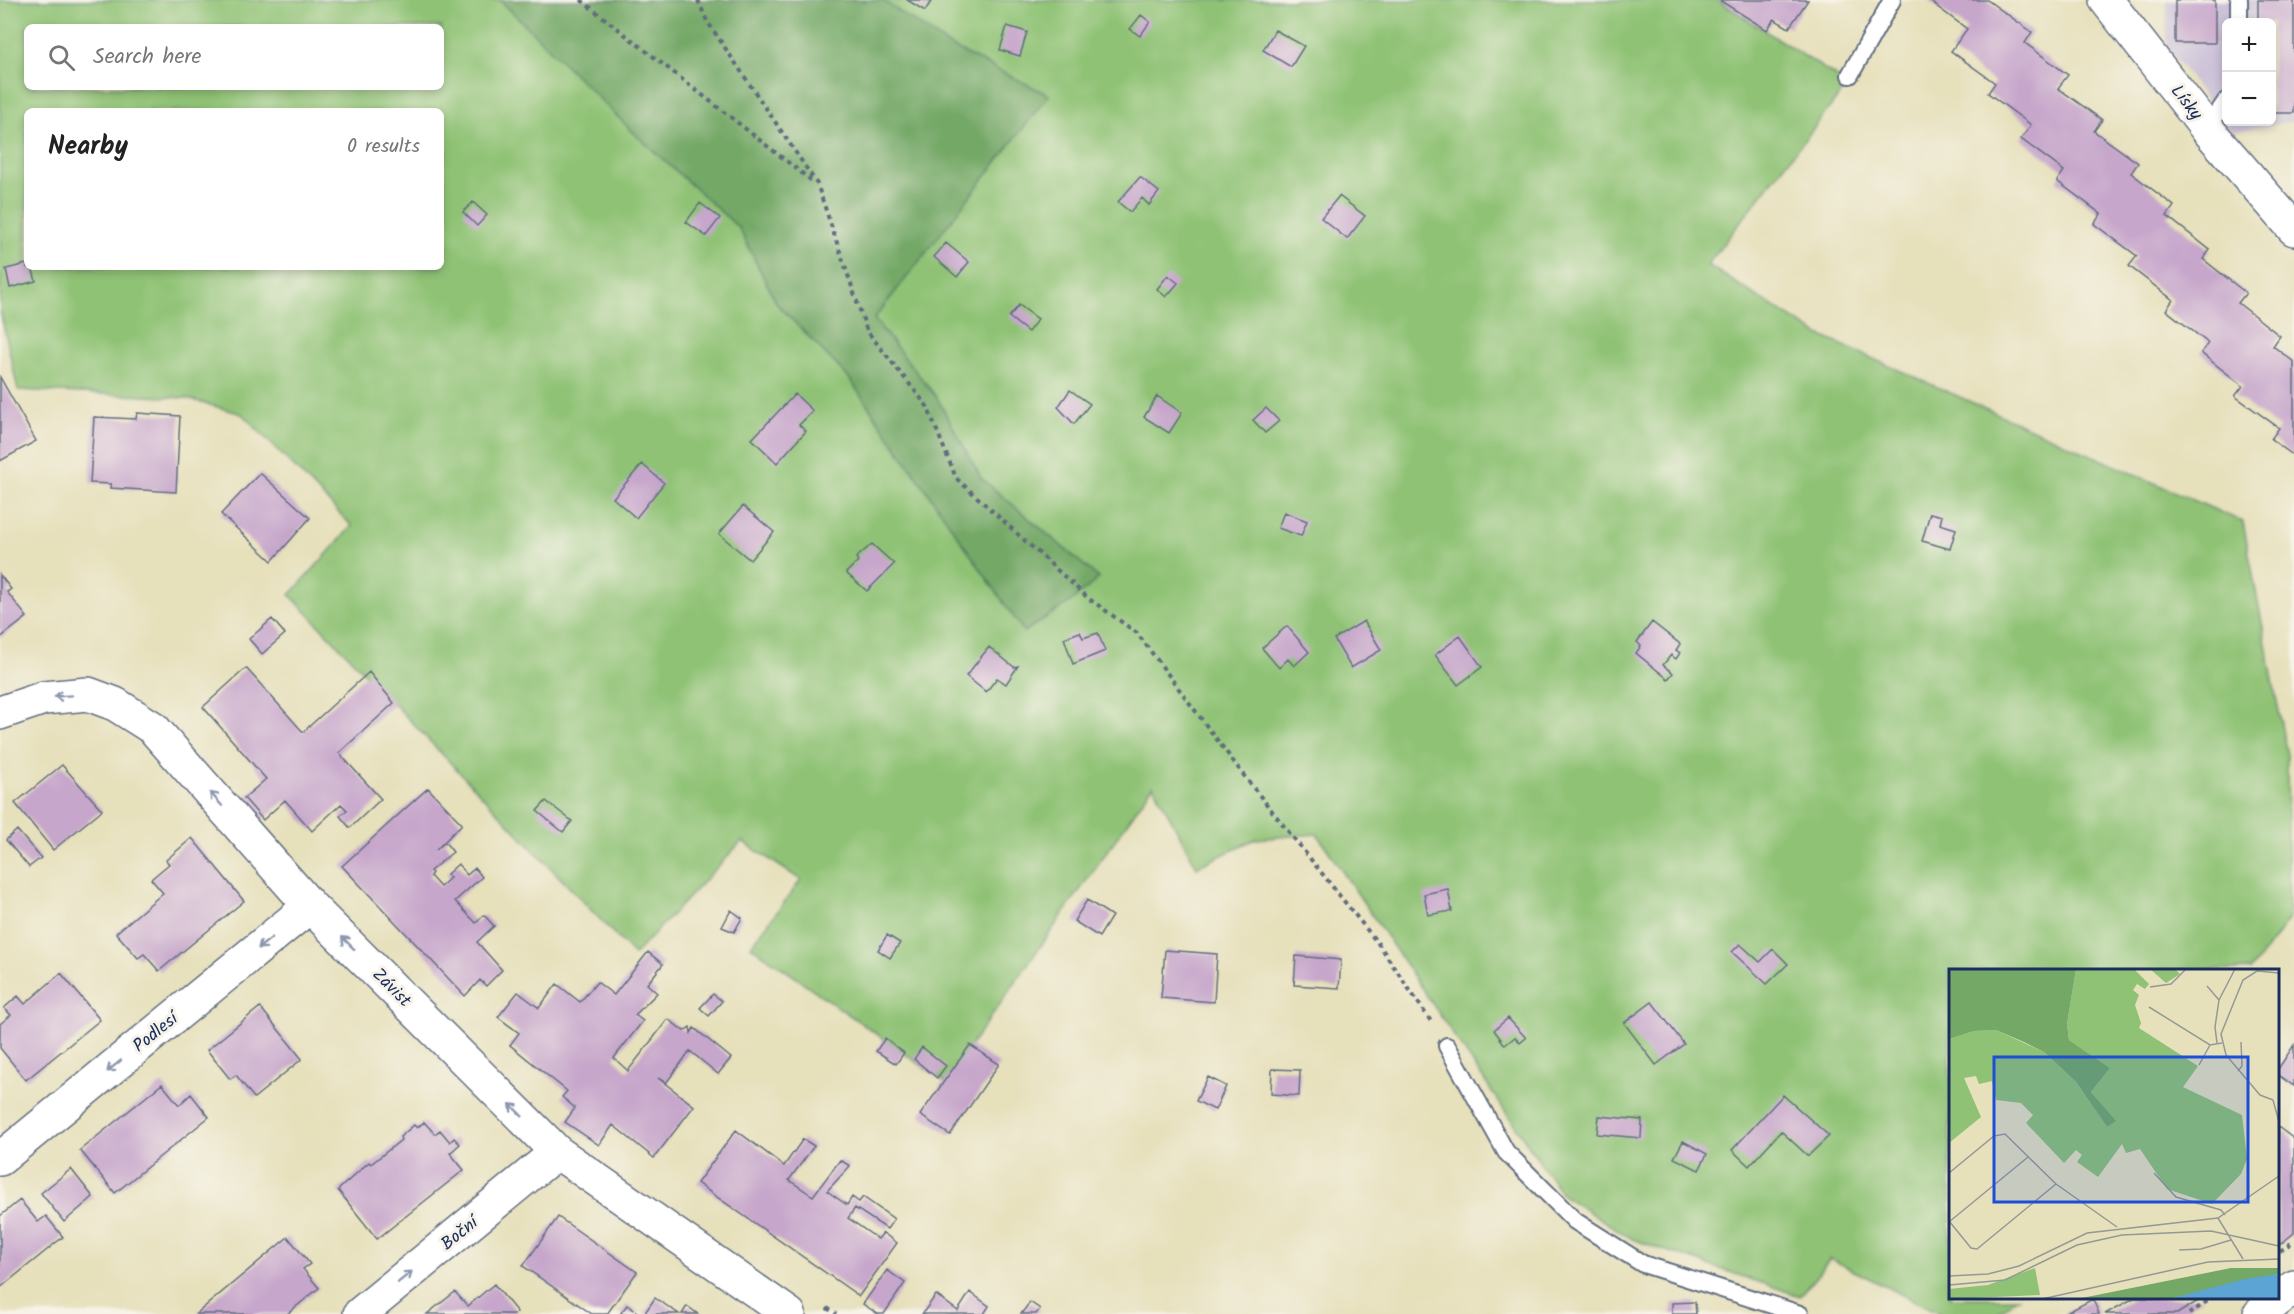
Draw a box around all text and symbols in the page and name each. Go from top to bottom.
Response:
map controls [2222,18,2276,126]
button: + [2222,18,2276,72]
search box [24,24,444,90]
text: Search here [93,40,201,75]
icon: search [45,41,78,74]
button: − [2222,72,2276,126]
street label: Lísky [2162,79,2209,128]
text: Nearby [48,126,128,168]
text: 0 results [347,131,420,163]
one-way arrow [53,691,73,702]
one-way arrow [209,792,223,807]
one-way arrow [258,936,273,950]
one-way arrow [340,936,355,951]
street label: Závist [364,961,418,1015]
inset map [1949,969,2279,1299]
street label: Podlesí [127,1004,187,1061]
one-way arrow [107,1059,122,1073]
one-way arrow [509,1103,523,1118]
street label: Boční [435,1208,487,1259]
one-way arrow [397,1270,412,1284]

